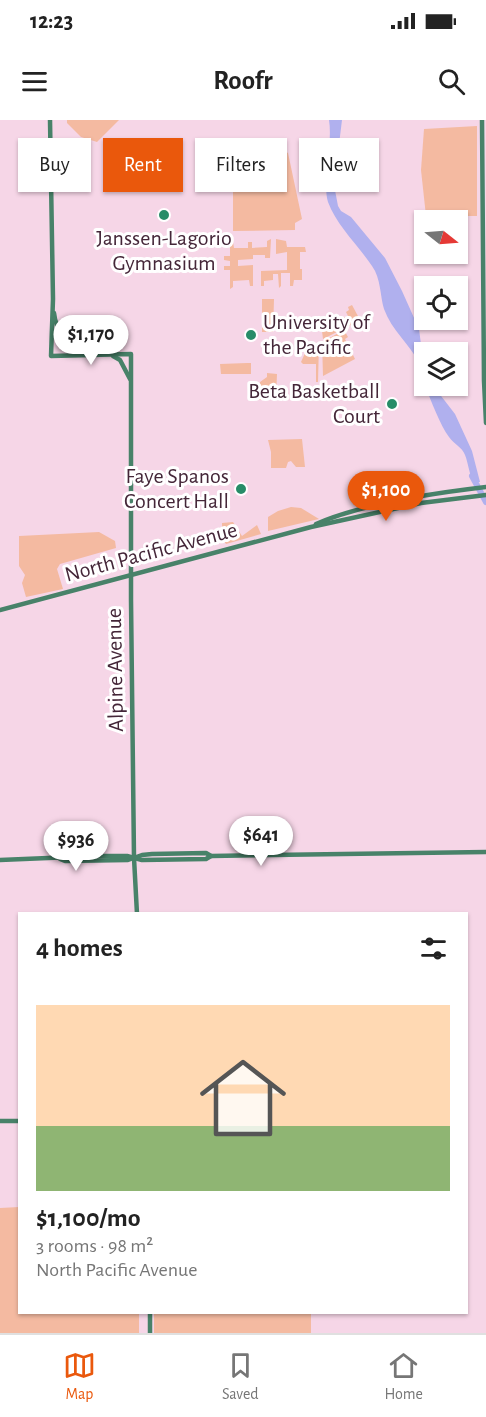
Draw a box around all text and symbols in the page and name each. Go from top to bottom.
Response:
text: 12:23 [30,10,73,32]
icon: menu [18,65,51,98]
icon: search [435,65,468,98]
text: Roofr [213,67,273,94]
chip: Buy [18,138,91,192]
chip: Rent [103,138,183,192]
chip: Filters [195,138,287,192]
chip: New [299,138,379,192]
marker: Janssen-Lagorio Gymnasium [157,208,171,222]
north arrow [414,210,468,264]
map controls [414,210,468,396]
place label: Janssen-Lagorio Gymnasium [96,227,232,274]
button: locate [414,276,468,330]
place label: University of the Pacific [263,311,371,358]
pin: $1,170 [42,315,140,366]
text: $1,170 [67,324,115,344]
marker: University of the Pacific [244,328,258,342]
button: layers [414,342,468,396]
place label: Beta Basketball Court [248,380,380,427]
marker: Beta Basketball Court [385,397,399,411]
place label: Faye Spanos Concert Hall [124,465,229,512]
pin: $1,100 [337,471,435,522]
text: $1,100 [362,480,410,500]
marker: Faye Spanos Concert Hall [234,482,248,496]
street label: North Pacific Avenue [62,518,240,586]
street label: Alpine Avenue [103,608,127,732]
pin: $641 [225,816,297,867]
pin: $936 [40,821,112,872]
text: $641 [243,825,279,845]
text: $936 [58,830,94,850]
icon: filters [417,932,450,965]
text: 4 homes [36,935,123,961]
icon: home [189,1044,297,1152]
text: $1,100/mo [36,1205,141,1231]
text: 3 rooms · 98 m² [36,1236,153,1256]
text: North Pacific Avenue [36,1260,197,1280]
tab: Map [63,1349,96,1404]
tab: Saved [222,1349,259,1404]
tab: Home [385,1349,423,1404]

